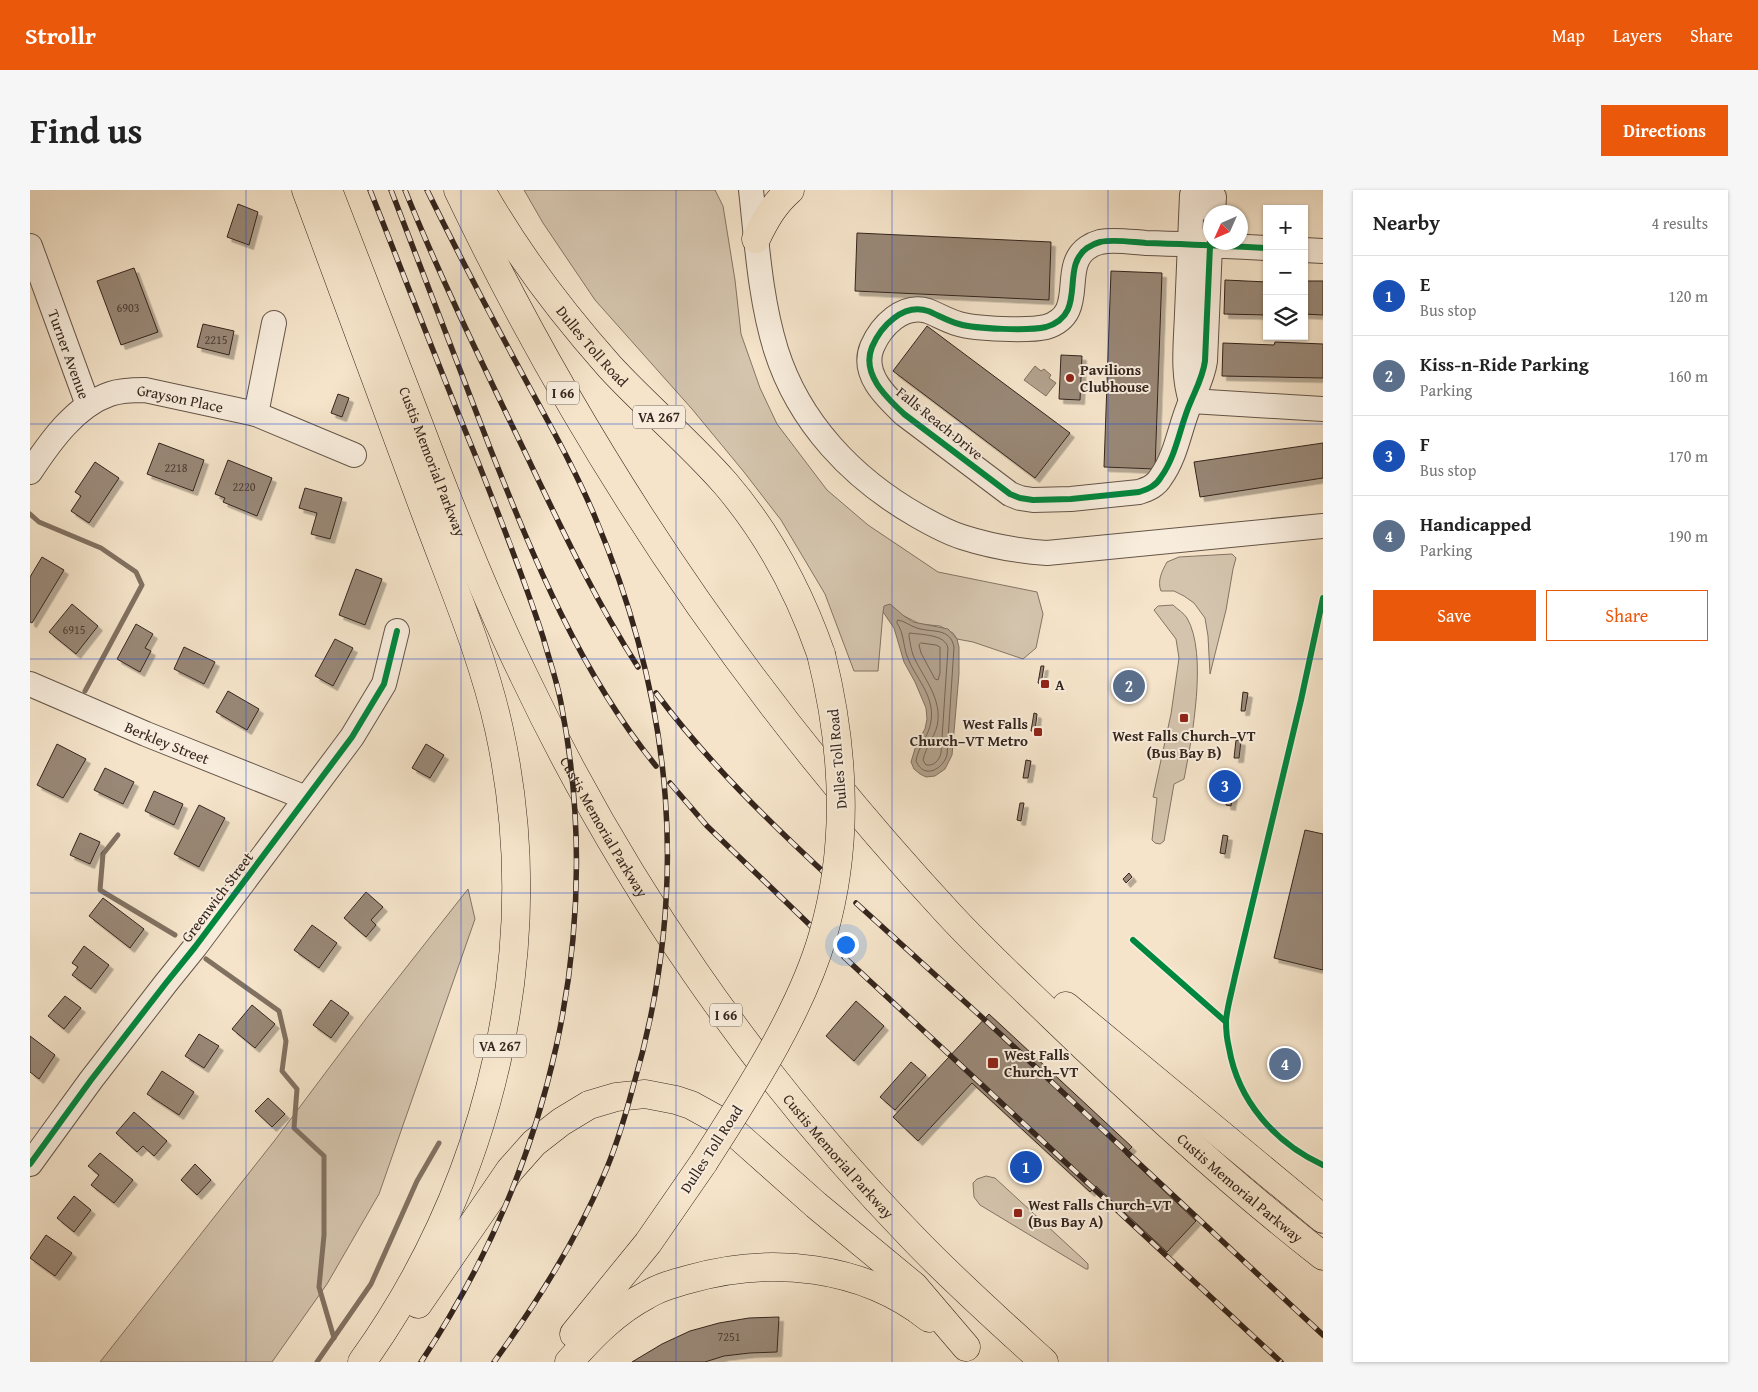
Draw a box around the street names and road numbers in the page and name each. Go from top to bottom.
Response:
street label: Dulles Toll Road [552,301,633,391]
street label: Turner Avenue [43,306,95,402]
street label: Grayson Place [137,379,225,417]
street label: Falls Reach Drive [892,381,988,465]
road number: I 66 [547,382,579,404]
street label: Custis Memorial Parkway [395,383,472,540]
road number: VA 267 [633,406,685,428]
street label: Dulles Toll Road [822,708,852,810]
street label: Berkley Street [122,716,213,769]
street label: Custis Memorial Parkway [556,753,654,901]
street label: Greenwich Street [176,847,258,947]
road number: I 66 [710,1004,742,1026]
road number: VA 267 [474,1034,526,1058]
street label: Custis Memorial Parkway [779,1089,900,1223]
street label: Dulles Toll Road [675,1101,747,1197]
street label: Custis Memorial Parkway [1173,1128,1308,1247]

